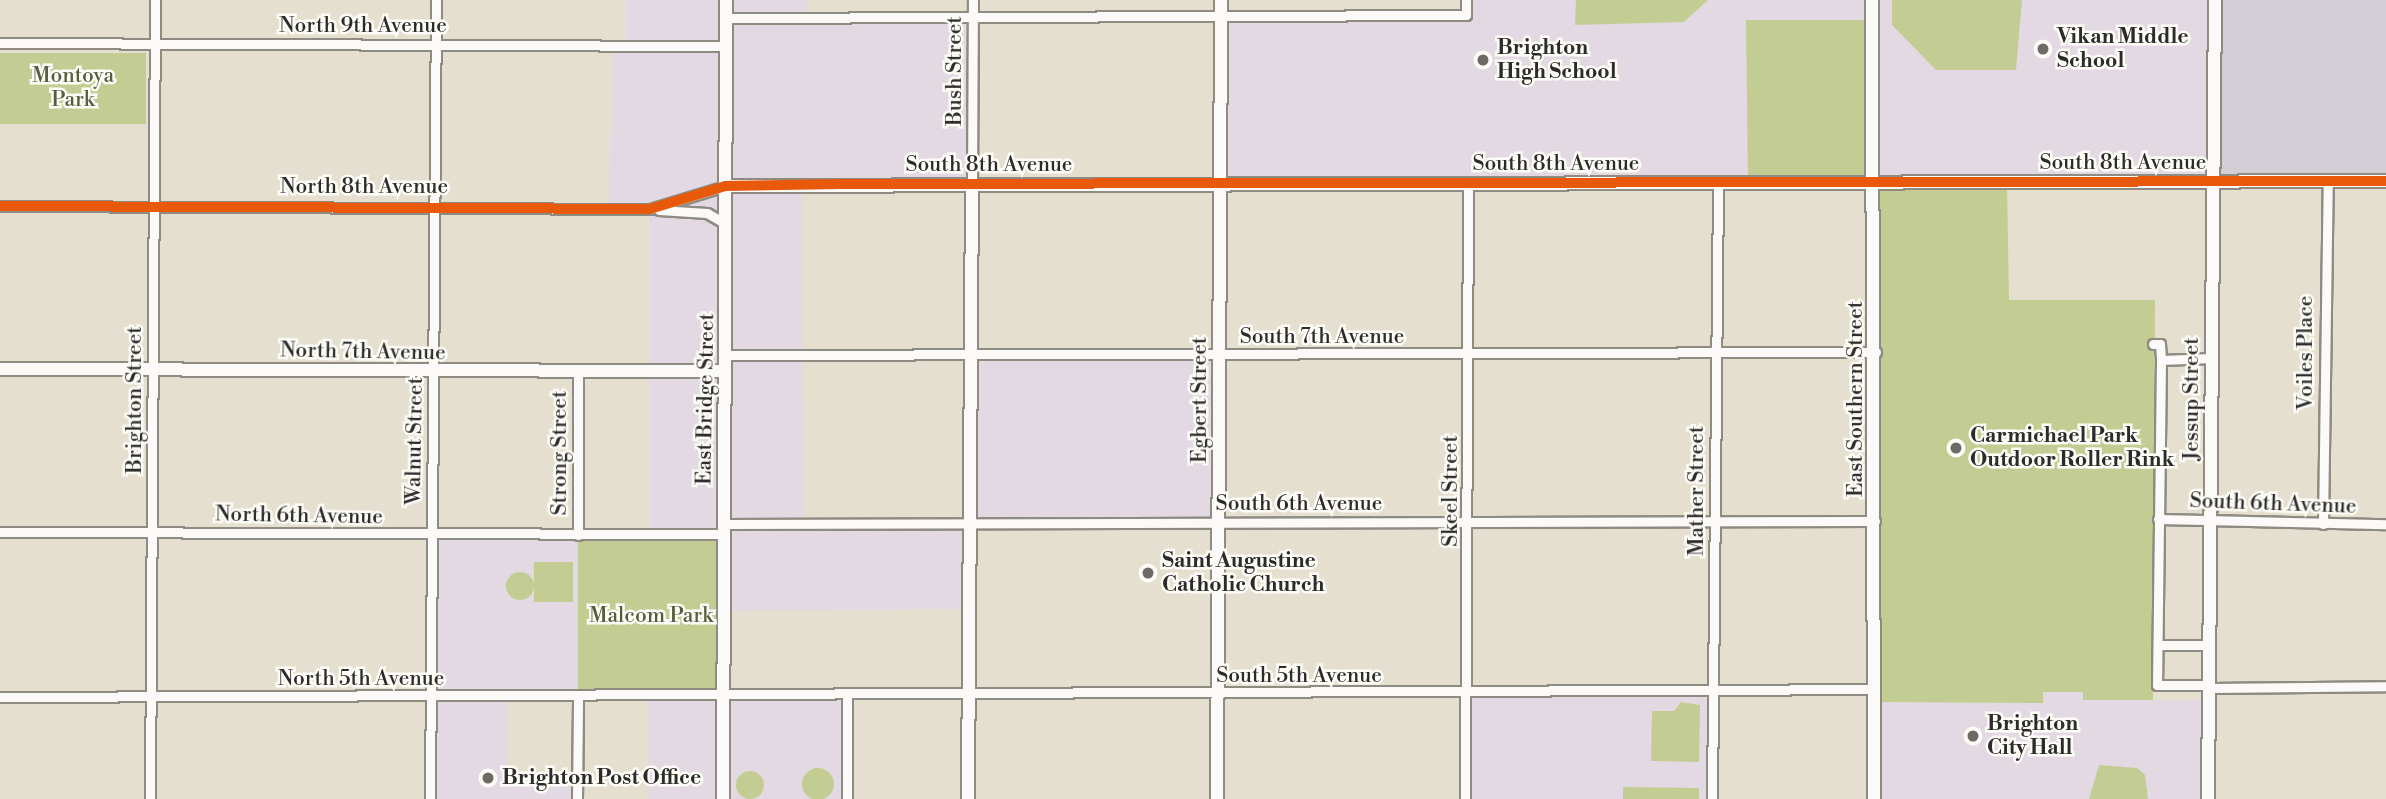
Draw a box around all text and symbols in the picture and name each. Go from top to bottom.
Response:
street label: North 9th Avenue [279,13,447,39]
street label: Bush Street [942,16,968,126]
place label: Vikan Middle School [2057,24,2189,74]
place label: Brighton High School [1497,35,1617,85]
marker: Vikan Middle School [2035,41,2051,57]
marker: Brighton High School [1475,52,1491,68]
park label: Montoya Park [32,63,114,113]
street label: South 8th Avenue [2040,150,2206,176]
street label: South 8th Avenue [1473,151,1639,177]
street label: South 8th Avenue [906,152,1072,178]
street label: North 8th Avenue [280,174,448,200]
street label: Voiles Place [2293,296,2319,410]
street label: East Southern Street [1843,301,1869,497]
street label: East Bridge Street [692,313,720,485]
street label: South 7th Avenue [1240,324,1404,350]
street label: Brighton Street [122,326,148,474]
street label: Egbert Street [1187,337,1213,463]
street label: Jessup Street [2179,337,2205,461]
street label: North 7th Avenue [280,338,446,366]
street label: Walnut Street [401,377,429,505]
street label: Strong Street [547,391,573,515]
place label: Carmichael Park Outdoor Roller Rink [1970,423,2174,473]
street label: Mather Street [1684,426,1710,556]
street label: Skeel Street [1438,435,1464,547]
marker: Carmichael Park Outdoor Roller Rink [1948,440,1964,456]
street label: South 6th Avenue [2189,488,2357,520]
street label: South 6th Avenue [1216,491,1382,517]
street label: North 6th Avenue [215,502,383,530]
place label: Saint Augustine Catholic Church [1162,548,1325,598]
marker: Saint Augustine Catholic Church [1140,565,1156,581]
park label: Malcom Park [589,603,713,629]
street label: South 5th Avenue [1216,663,1382,689]
street label: North 5th Avenue [278,666,444,692]
place label: Brighton City Hall [1987,711,2078,761]
marker: Brighton City Hall [1965,728,1981,744]
place label: Brighton Post Office [502,765,701,791]
marker: Brighton Post Office [480,770,496,786]

